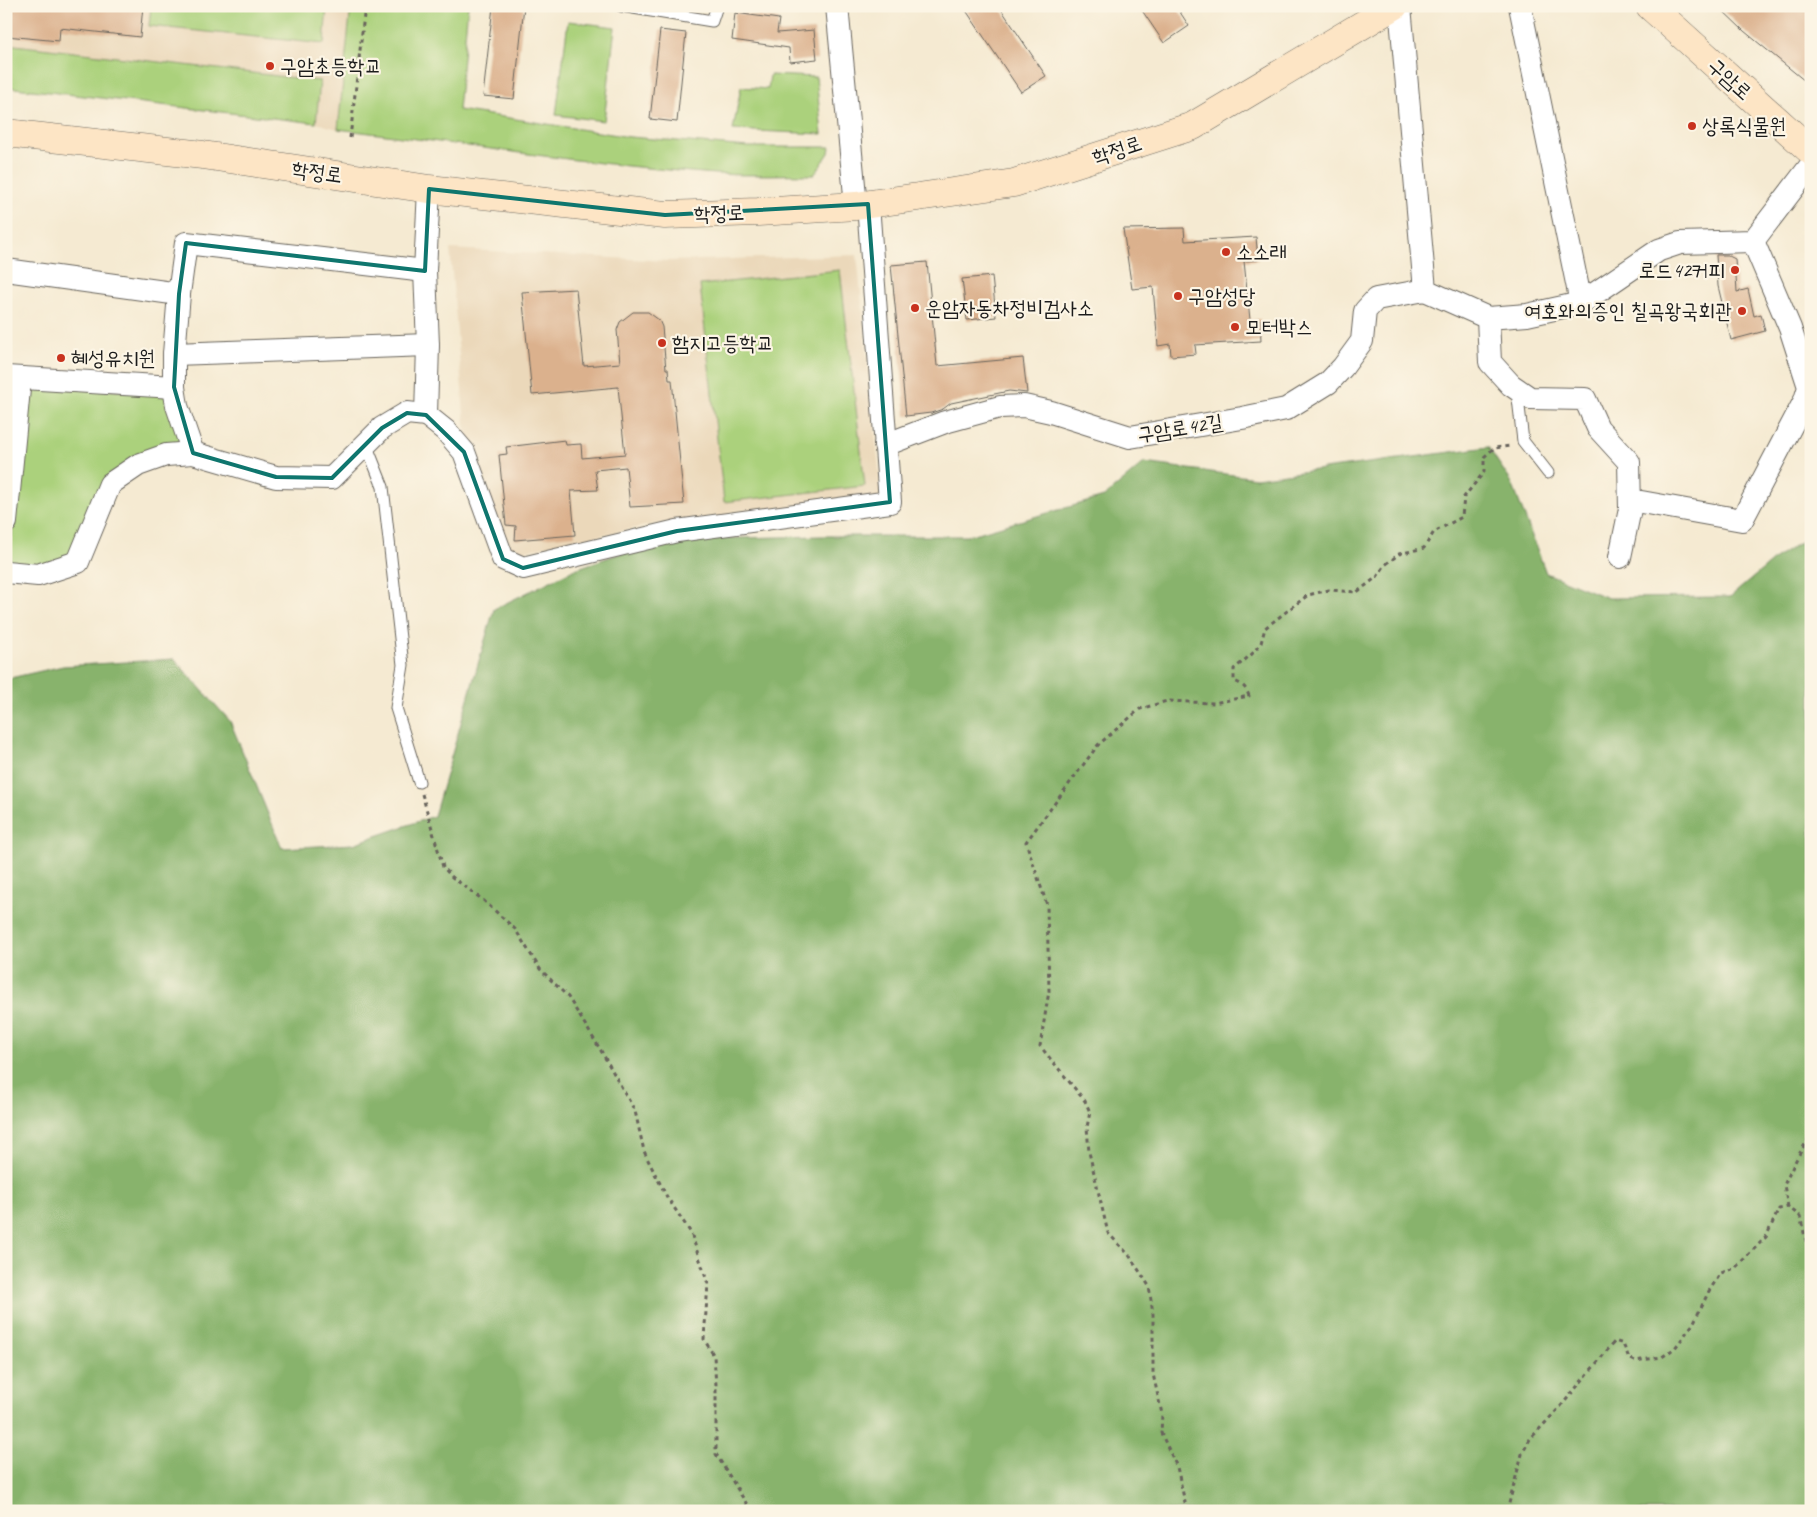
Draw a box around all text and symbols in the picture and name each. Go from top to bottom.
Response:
street label: 구암로 [1702,52,1758,106]
place label: 구암초등학교 [280,53,381,79]
marker: 구암초등학교 [264,60,276,72]
place label: 상록식물원 [1702,113,1787,139]
marker: 상록식물원 [1686,120,1698,132]
street label: 학정로 [1089,130,1145,170]
street label: 학정로 [290,156,344,188]
street label: 학정로 [693,199,745,227]
place label: 소소래 [1236,239,1287,265]
marker: 소소래 [1220,246,1232,258]
place label: 로드42커피 [1639,257,1725,283]
marker: 로드42커피 [1729,264,1741,276]
place label: 구암성당 [1188,283,1256,309]
marker: 구암성당 [1172,290,1184,302]
place label: 운암자동차정비검사소 [925,295,1094,321]
place label: 여호와의증인 칠곡왕국회관 [1524,298,1732,324]
marker: 운암자동차정비검사소 [909,302,921,314]
marker: 여호와의증인 칠곡왕국회관 [1736,305,1748,317]
place label: 모터박스 [1245,314,1313,340]
marker: 모터박스 [1229,321,1241,333]
place label: 함지고등학교 [672,330,773,356]
marker: 함지고등학교 [656,337,668,349]
place label: 혜성유치원 [71,345,156,371]
marker: 혜성유치원 [55,352,67,364]
street label: 구암로42길 [1135,408,1225,448]

